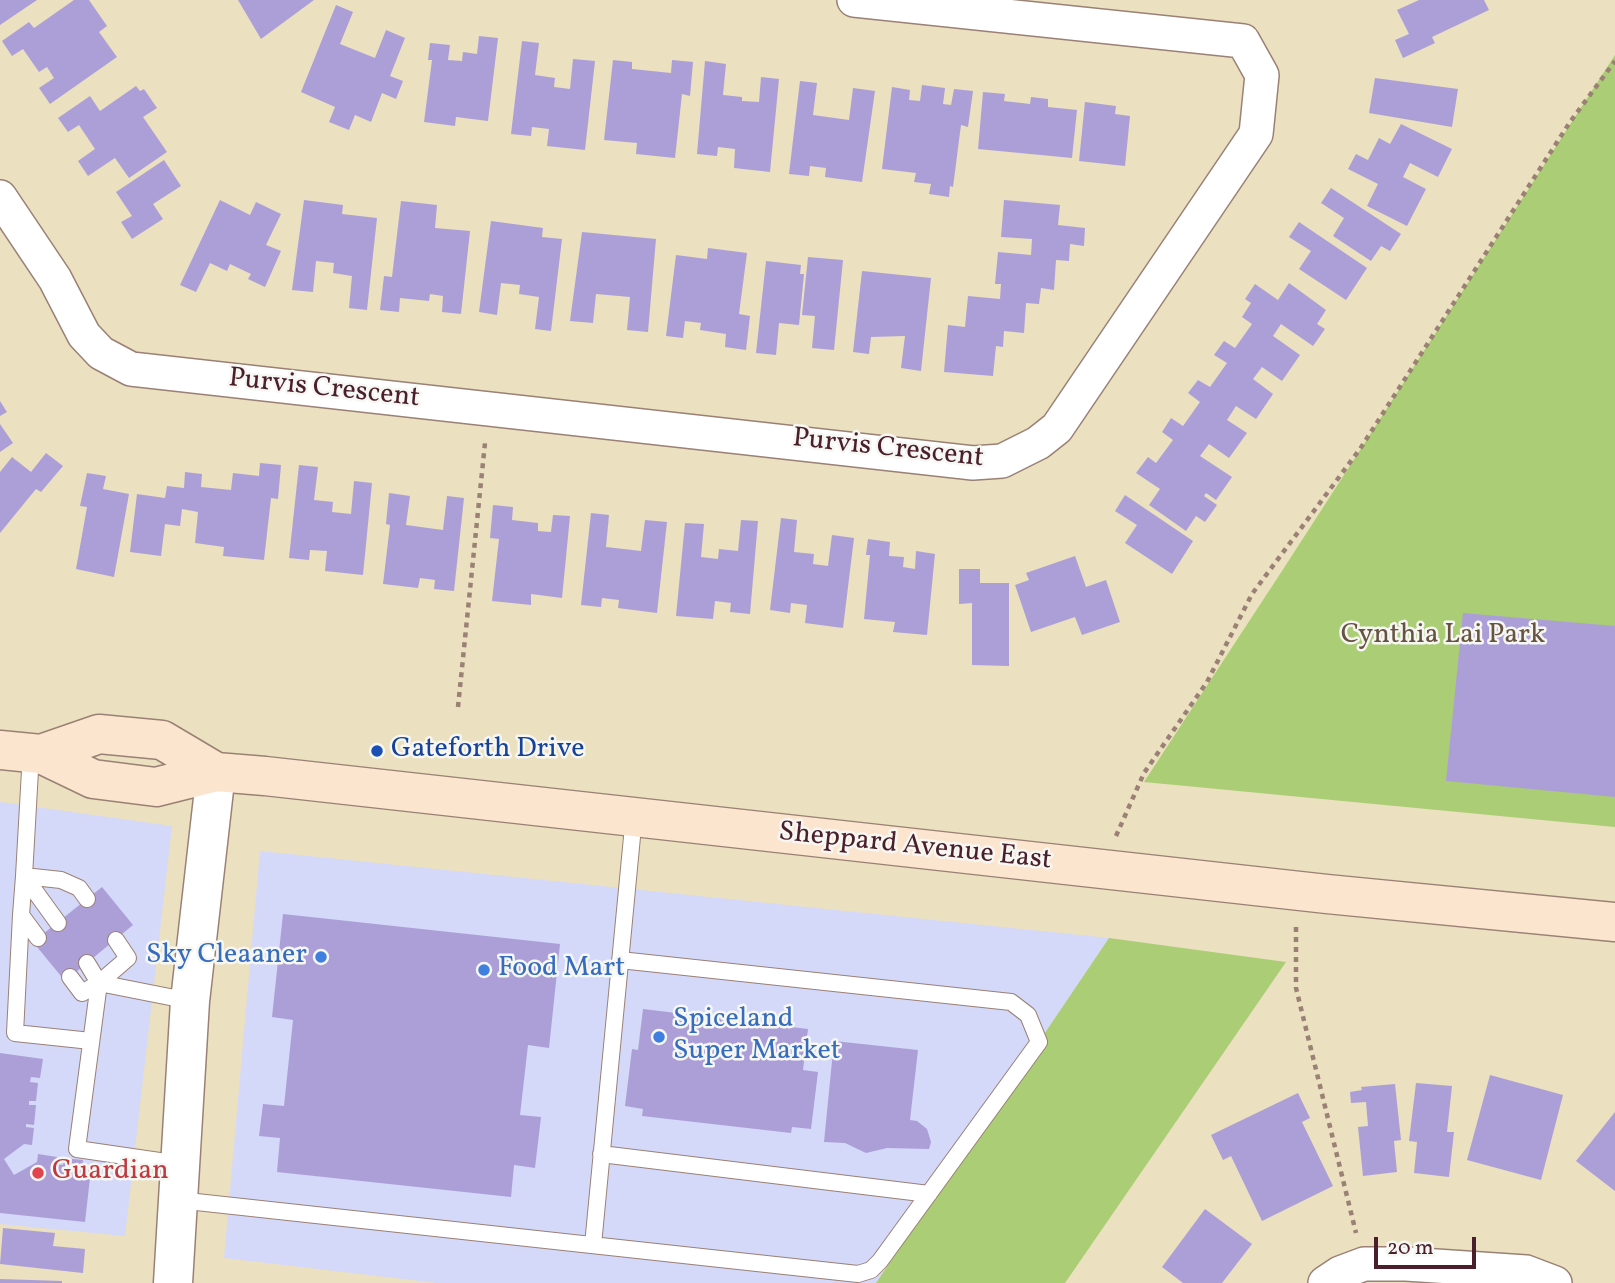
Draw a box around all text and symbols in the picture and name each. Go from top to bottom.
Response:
street label: Purvis Crescent [227,363,421,417]
street label: Purvis Crescent [791,423,985,477]
park label: Cynthia Lai Park [1341,620,1545,654]
place label: Gateforth Drive [391,734,585,768]
marker: Gateforth Drive [369,743,385,759]
street label: Sheppard Avenue East [777,817,1053,879]
place label: Sky Cleaaner [146,940,307,974]
marker: Sky Cleaaner [313,949,329,965]
place label: Food Mart [498,953,625,987]
marker: Food Mart [476,962,492,978]
place label: Spiceland Super Market [673,1004,841,1070]
marker: Spiceland Super Market [651,1029,667,1045]
place label: Guardian [52,1156,169,1190]
marker: Guardian [30,1165,46,1181]
scale bar [1377,1224,1478,1268]
text: 20 m [1387,1234,1433,1263]

